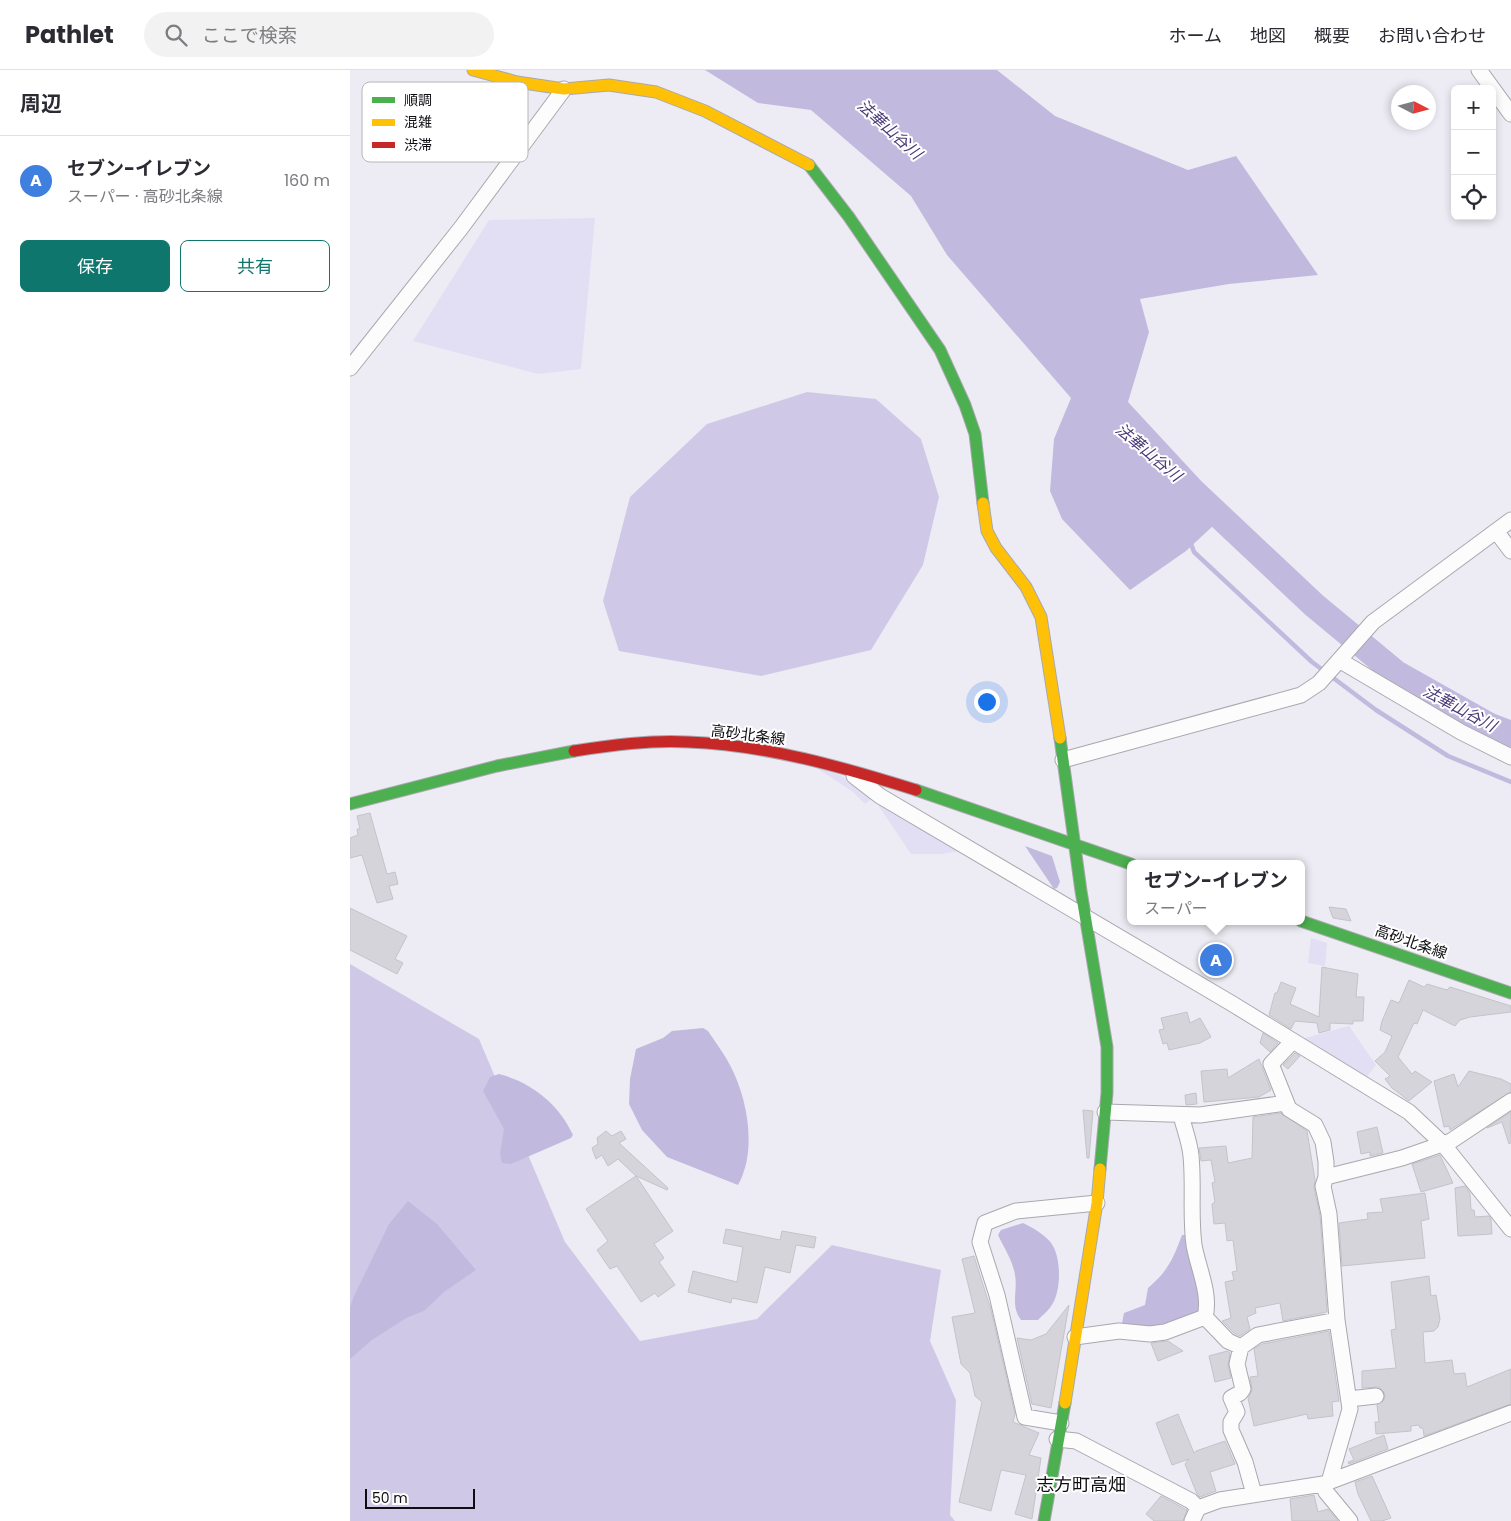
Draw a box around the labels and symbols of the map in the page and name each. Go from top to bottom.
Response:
legend [362,82,528,162]
north arrow [1391,85,1436,130]
text: 順調 [404,90,432,110]
water label: 法華山谷川 [852,94,929,166]
text: 混雑 [404,112,432,132]
text: 渋滞 [404,135,432,155]
water label: 法華山谷川 [1111,418,1188,488]
water label: 法華山谷川 [1419,680,1502,738]
your location [974,689,1000,715]
street label: 高砂北条線 [710,720,787,749]
street label: 高砂北条線 [1372,919,1450,964]
pin: A [1200,941,1232,979]
district label: 志方町高畑 [1036,1472,1126,1497]
scale bar [365,1486,475,1509]

